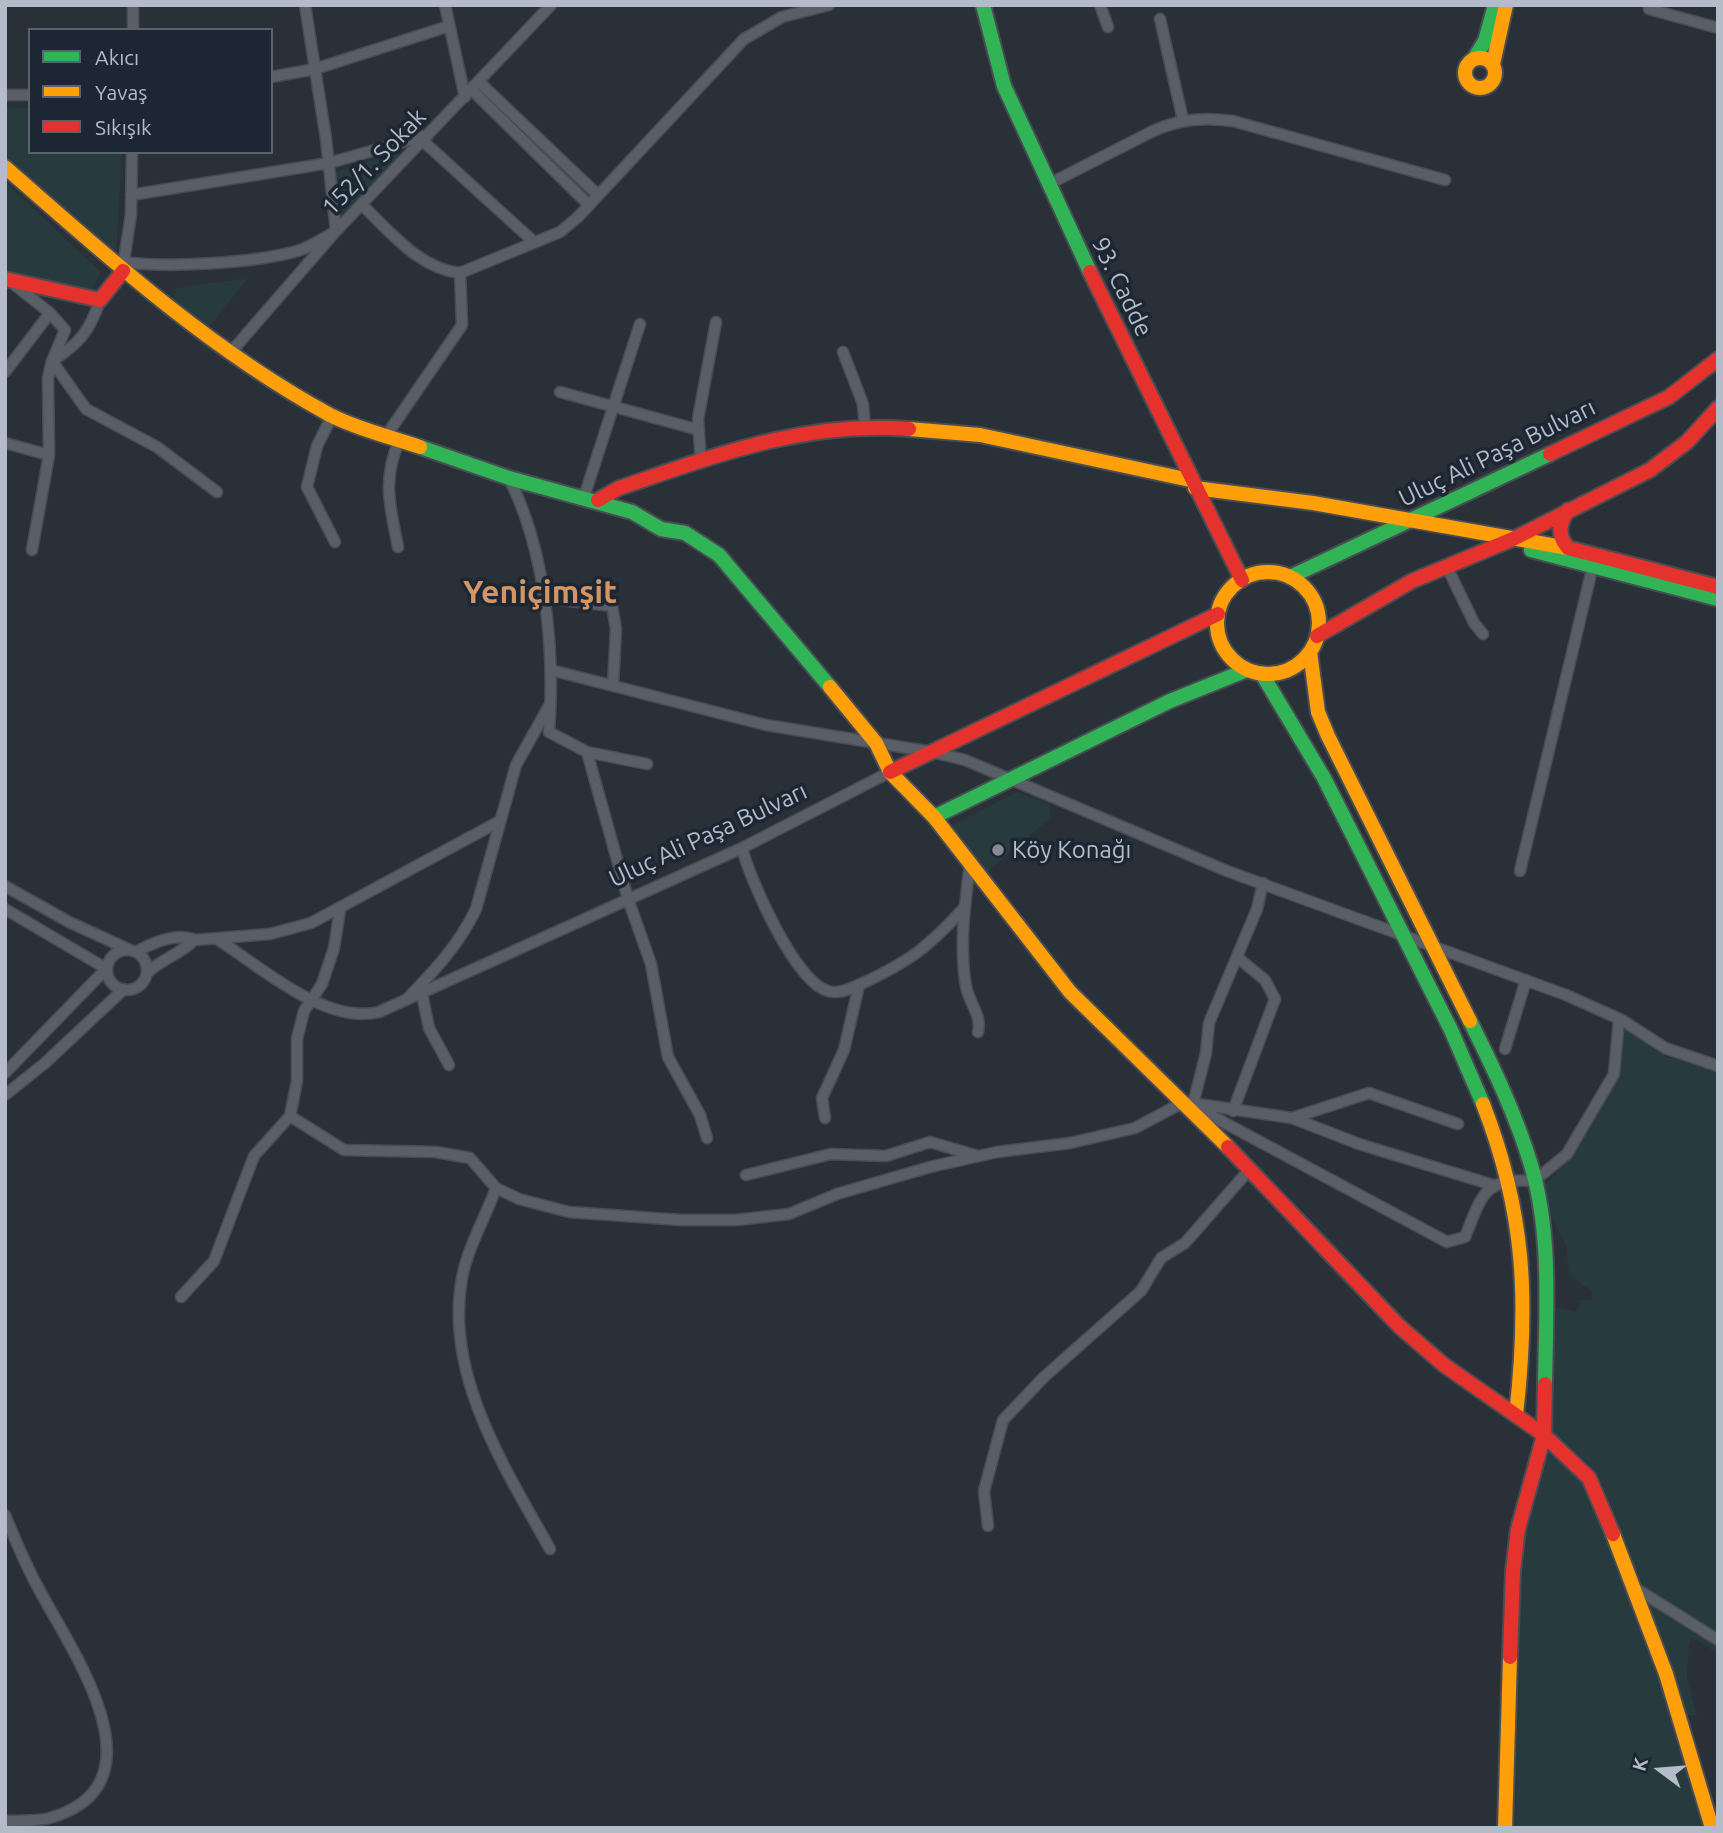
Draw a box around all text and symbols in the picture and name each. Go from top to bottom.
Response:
legend [28,28,273,154]
text: Akıcı [95,45,139,69]
text: Yavaş [95,80,147,104]
street label: 152/1. Sokak [316,103,432,221]
text: Sıkışık [95,115,152,139]
street label: 93. Cadde [1086,233,1158,341]
street label: Uluç Ali Paşa Bulvarı [1394,393,1600,513]
district label: Yeniçimşit [463,573,617,611]
street label: Uluç Ali Paşa Bulvarı [604,776,812,894]
place label: Köy Konağı [1012,836,1131,864]
marker: Köy Konağı [990,842,1006,858]
north arrow [1625,1735,1695,1805]
text: K [1627,1755,1652,1773]

